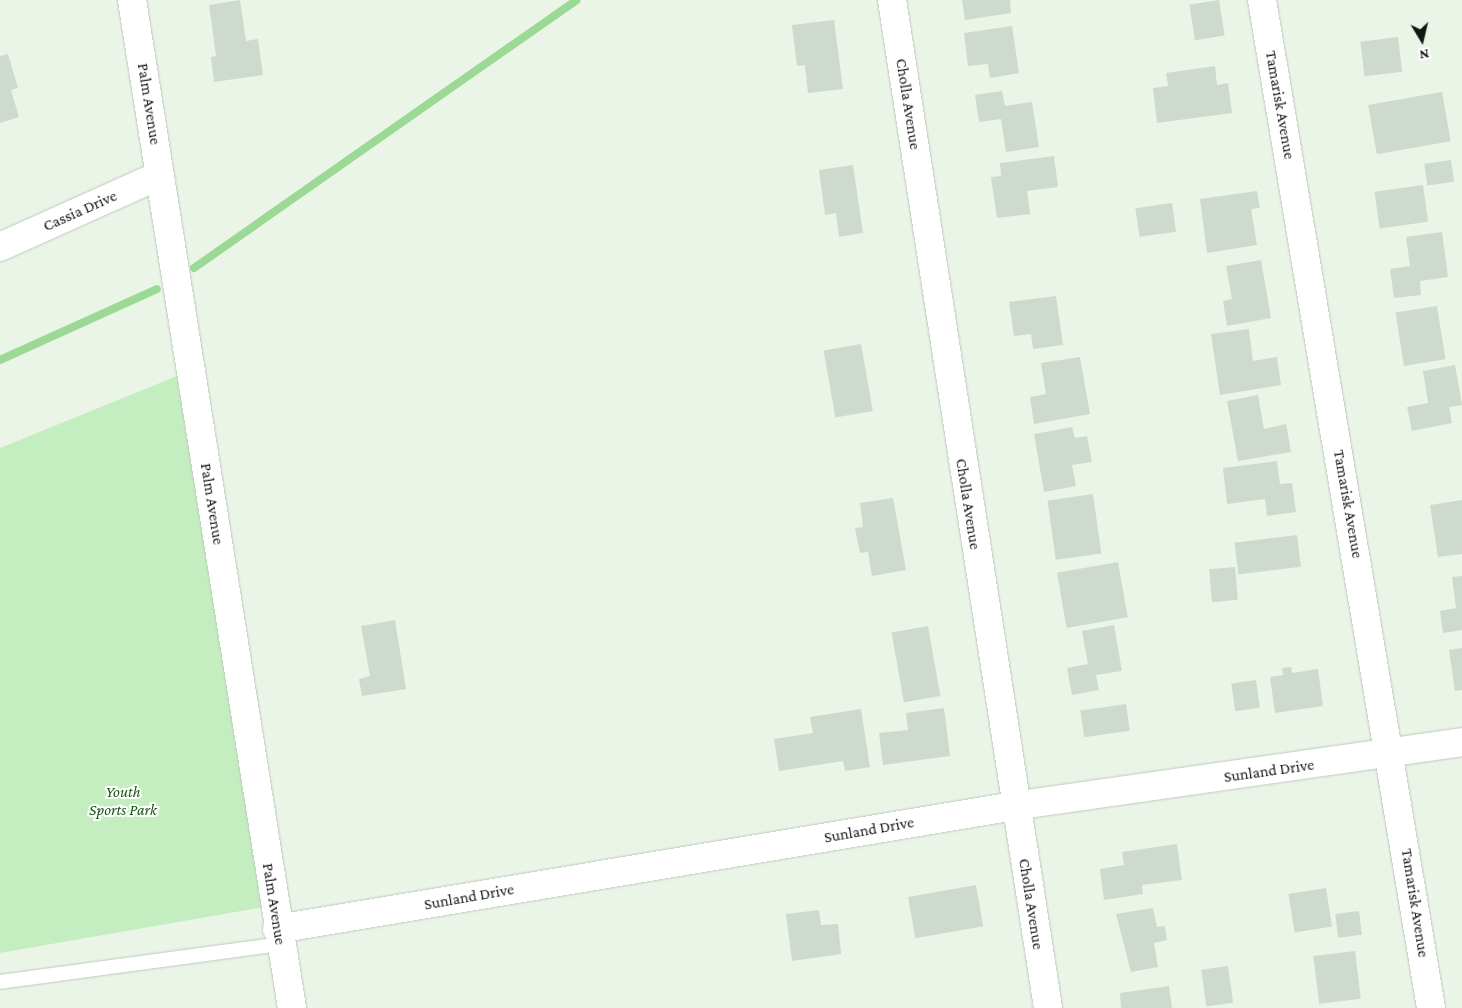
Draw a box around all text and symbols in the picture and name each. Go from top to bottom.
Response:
north arrow [1397,15,1447,65]
text: N [1418,46,1430,63]
street label: Tamarisk Avenue [1261,49,1299,161]
street label: Cholla Avenue [891,57,925,151]
street label: Palm Avenue [133,62,165,146]
street label: Cassia Drive [40,186,120,236]
street label: Tamarisk Avenue [1329,448,1367,560]
street label: Cholla Avenue [951,457,985,551]
street label: Palm Avenue [196,462,228,546]
street label: Sunland Drive [1223,755,1315,787]
park label: Youth Sports Park [89,782,157,820]
street label: Sunland Drive [823,813,915,847]
street label: Tamarisk Avenue [1397,847,1433,959]
street label: Cholla Avenue [1014,857,1048,951]
street label: Palm Avenue [258,862,290,946]
street label: Sunland Drive [423,880,515,914]

